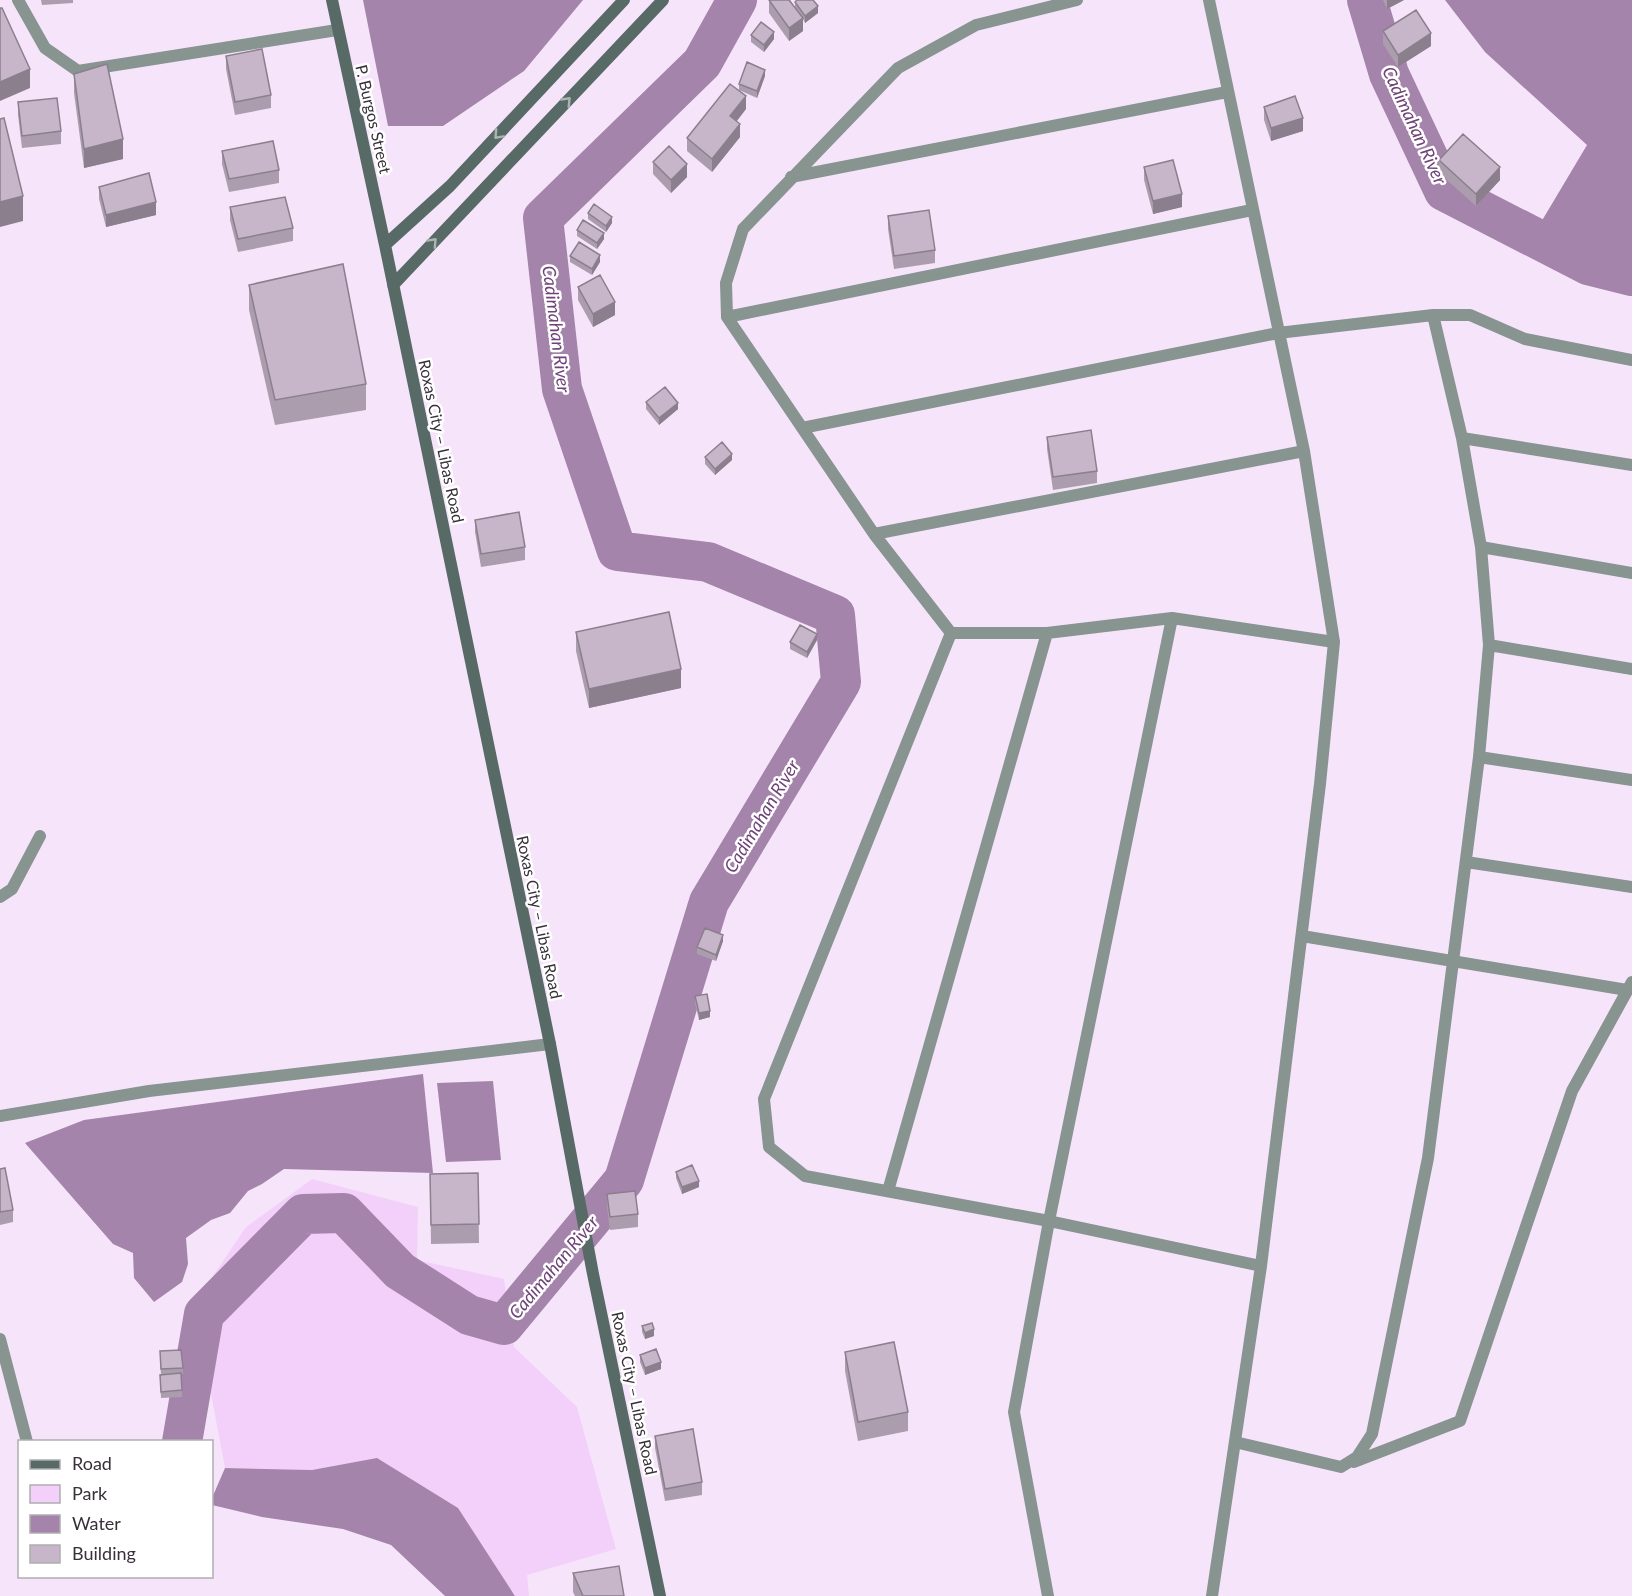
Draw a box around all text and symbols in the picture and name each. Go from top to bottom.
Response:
street label: P. Burgos Street [352,63,396,175]
water label: Cadimahan River [1378,63,1452,188]
one-way arrow [560,97,571,107]
one-way arrow [494,128,505,139]
one-way arrow [426,239,437,249]
water label: Cadimahan River [538,264,576,394]
street label: Roxas City – Libas Road [415,358,469,524]
water label: Cadimahan River [719,755,804,876]
street label: Roxas City – Libas Road [513,834,567,1000]
water label: Cadimahan River [504,1210,603,1323]
street label: Roxas City – Libas Road [608,1310,662,1476]
legend [18,1440,213,1578]
text: Road [72,1452,112,1474]
text: Park [72,1482,108,1504]
text: Water [72,1512,121,1534]
text: Building [72,1542,136,1564]

